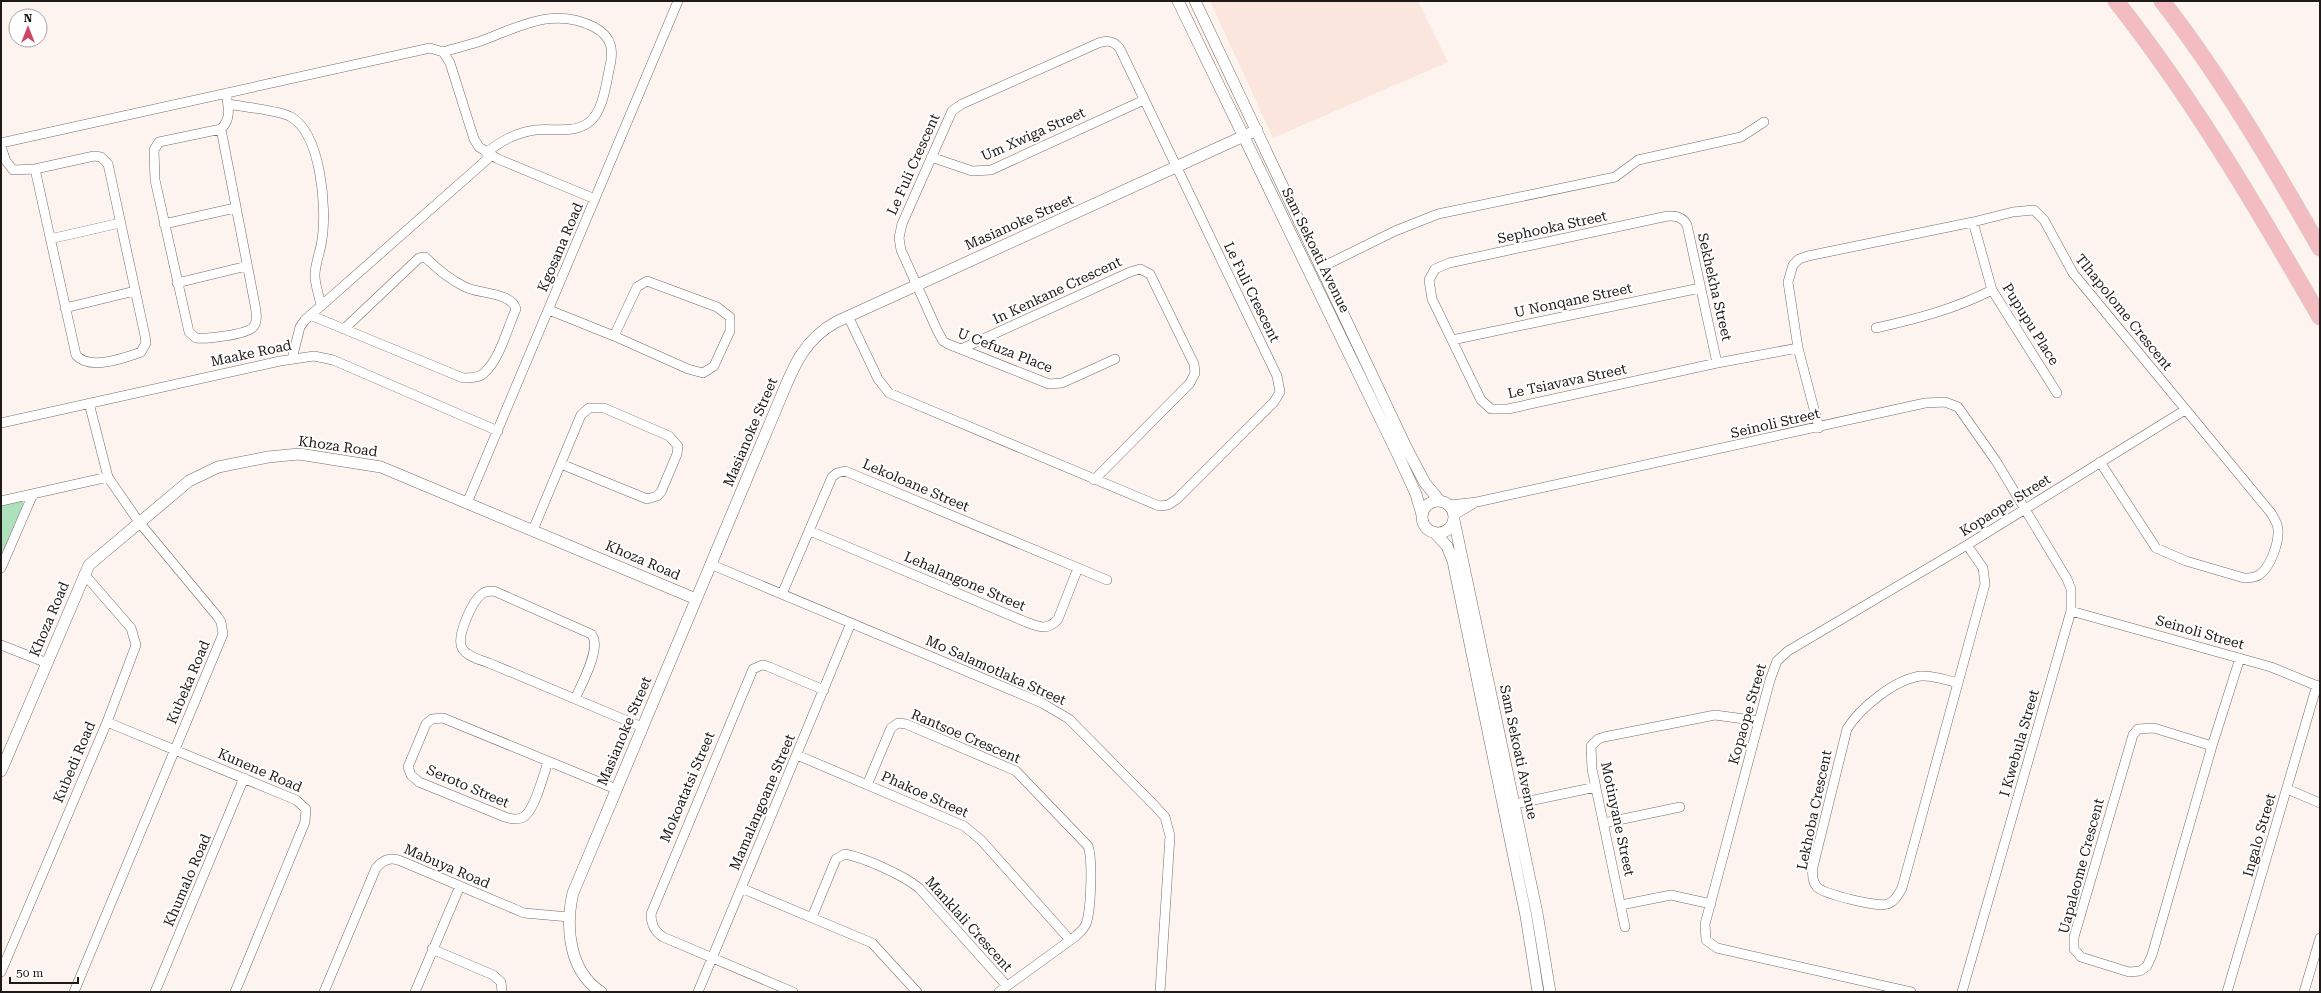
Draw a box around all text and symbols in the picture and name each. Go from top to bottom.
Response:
north arrow [8,8,48,48]
text: N [24,12,33,25]
street label: Um Xwiga Street [979,104,1087,164]
street label: Le Fuli Crescent [883,111,943,217]
street label: Sam Sekoati Avenue [1279,185,1353,315]
street label: Masianoke Street [962,191,1076,253]
street label: Kgosana Road [534,200,586,294]
street label: Sephooka Street [1496,208,1608,246]
street label: Sekhekha Street [1695,231,1735,343]
street label: Le Fuli Crescent [1221,239,1283,345]
street label: Tlhapolome Crescent [2072,251,2176,373]
street label: In Kenkane Crescent [990,253,1124,327]
street label: U Nonqane Street [1513,280,1633,320]
street label: Pupupu Place [1999,280,2063,368]
street label: U Cefuza Place [955,324,1055,376]
street label: Maake Road [209,337,293,369]
street label: Le Tsiavava Street [1506,361,1628,401]
street label: Masianoke Street [720,375,780,489]
street label: Seinoli Street [1729,405,1821,441]
street label: Khoza Road [297,433,379,459]
street label: Lekoloane Street [860,455,972,515]
street label: Kopaope Street [1957,471,2053,539]
street label: Khoza Road [603,537,683,583]
street label: Lehalangone Street [902,548,1028,614]
street label: Khoza Road [26,579,72,659]
street label: Seinoli Street [2154,612,2246,652]
street label: Mo Salamotlaka Street [923,632,1069,708]
street label: Kubeka Road [163,638,213,726]
street label: Kopaope Street [1725,662,1769,766]
street label: Masianoke Street [594,674,654,788]
street label: Sam Sekoati Avenue [1497,683,1541,821]
street label: I Kwebula Street [1996,688,2042,798]
street label: Rantsoe Crescent [909,706,1023,766]
street label: Kubedi Road [50,719,98,805]
street label: Mokoatatsi Street [656,729,718,845]
street label: Mamalangoane Street [726,732,798,872]
street label: Kunene Road [216,745,305,795]
street label: Lekhoba Crescent [1793,749,1835,871]
street label: Motinyane Street [1598,760,1638,878]
street label: Seroto Street [424,761,512,811]
street label: Phakoe Street [879,768,971,820]
street label: Ingalo Street [2239,791,2279,879]
street label: Uapaleome Crescent [2055,797,2107,935]
street label: Khumalo Road [160,831,214,929]
street label: Mabuya Road [401,841,493,891]
street label: Manklali Crescent [922,873,1016,975]
scale bar [10,959,78,985]
text: 50 m [16,966,43,980]

